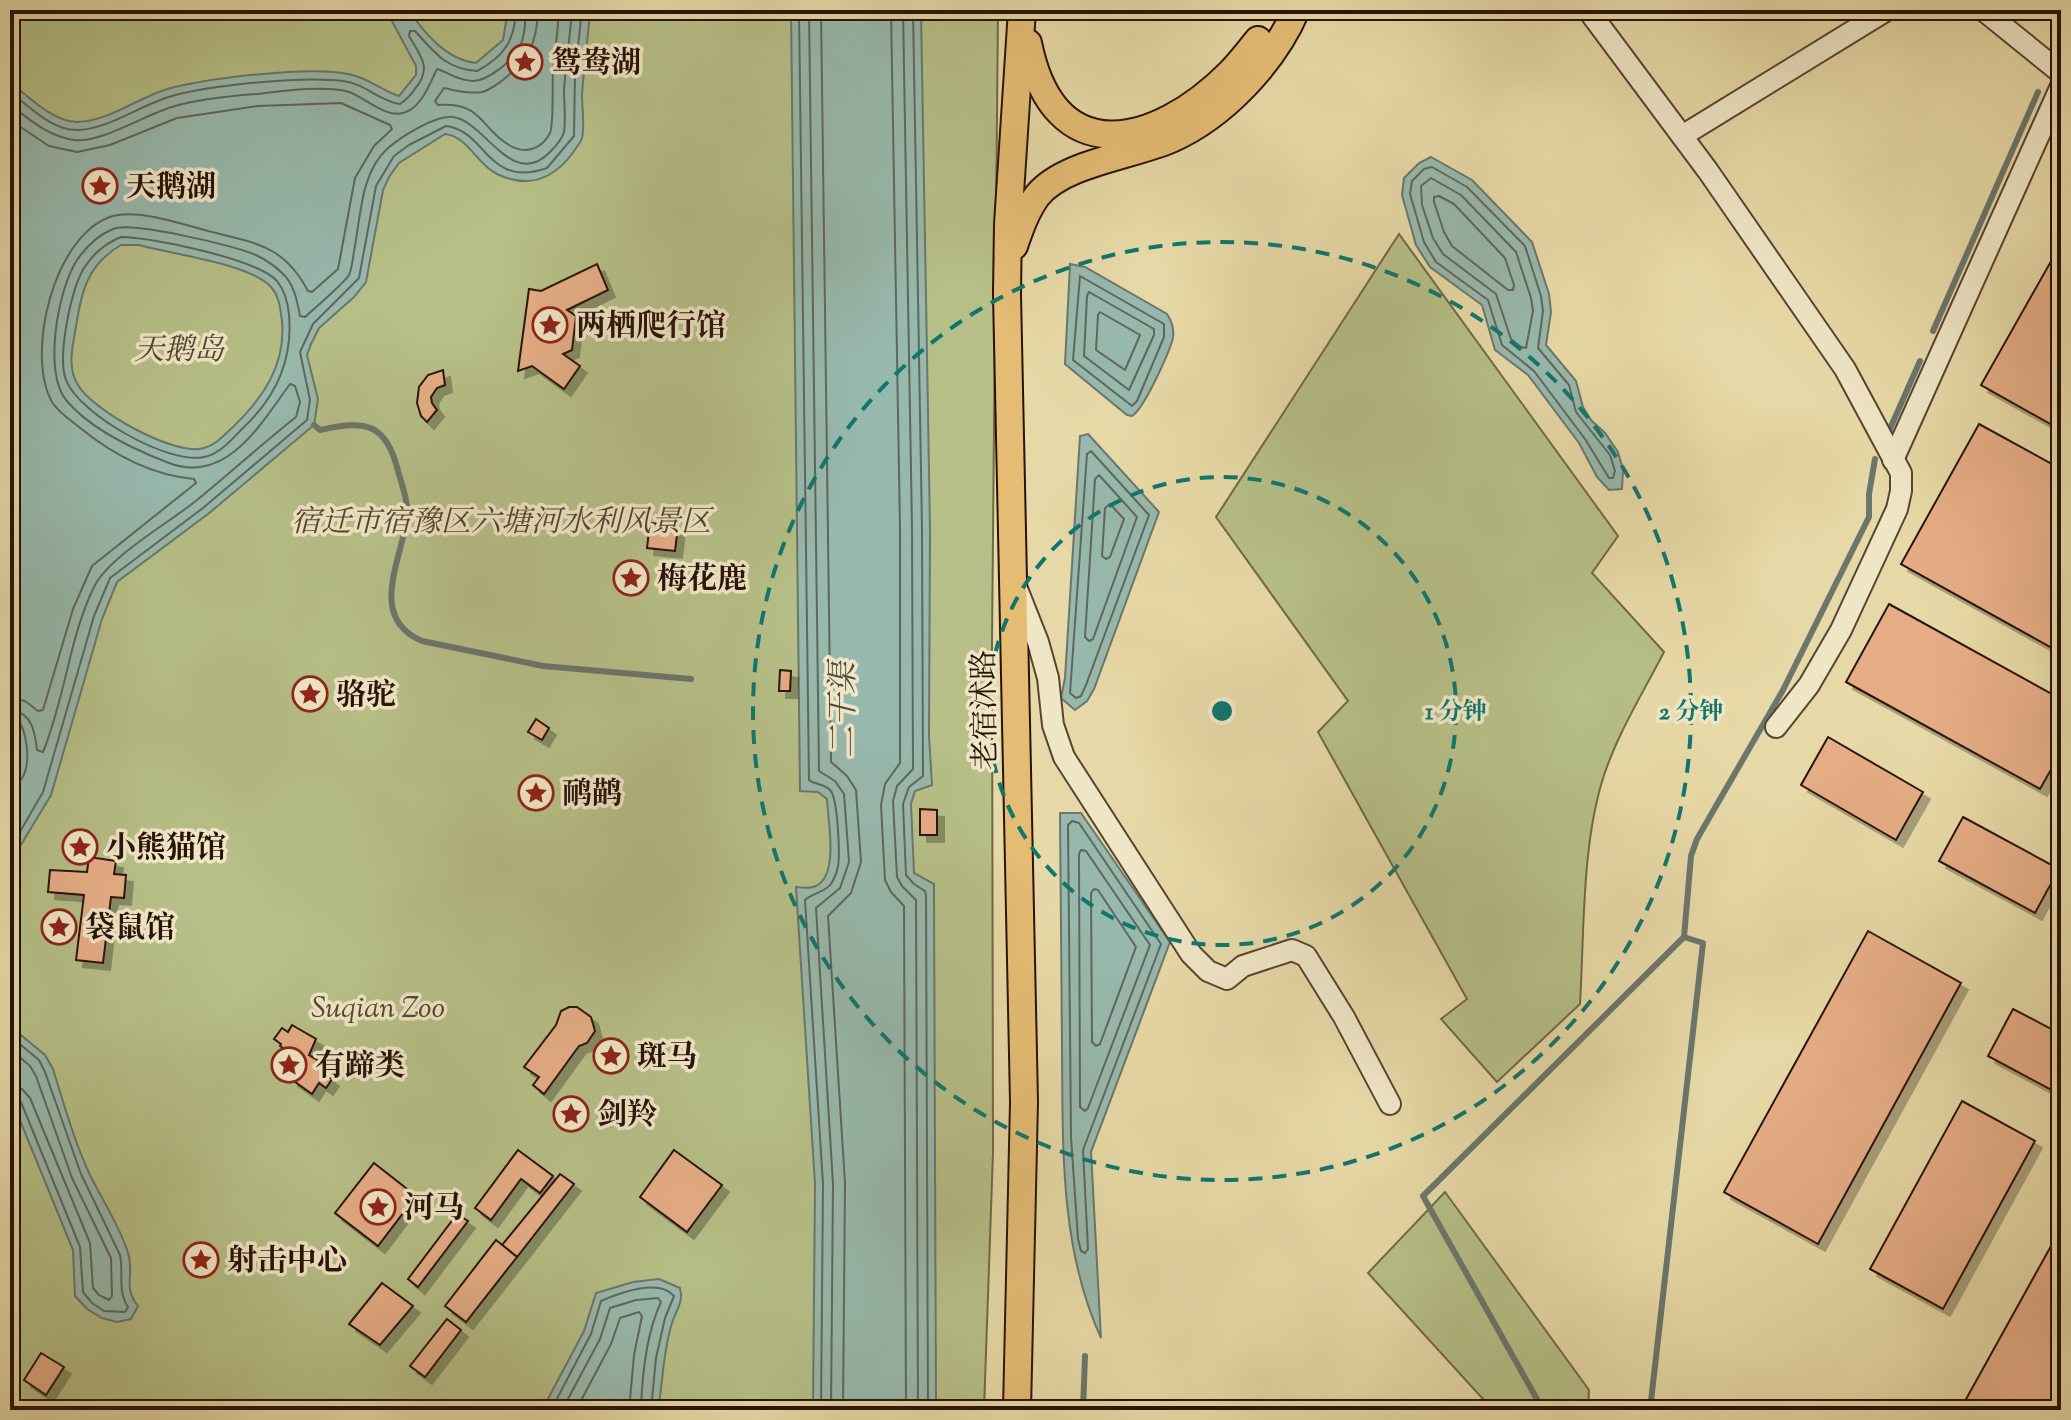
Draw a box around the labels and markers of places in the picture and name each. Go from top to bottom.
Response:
place icon: 鸳鸯湖 [506,43,544,81]
place label: 鸳鸯湖 [551,43,641,86]
place icon: 天鹅湖 [81,167,119,205]
place label: 天鹅湖 [126,167,216,210]
place icon: 两栖爬行馆 [531,306,569,344]
place label: 两栖爬行馆 [576,306,726,349]
place icon: 梅花鹿 [612,559,650,597]
place label: 梅花鹿 [657,559,747,602]
place icon: 骆驼 [291,675,329,713]
place label: 骆驼 [336,675,396,718]
centre of rings [1208,697,1236,725]
place icon: 鸸鹋 [517,774,555,812]
place label: 鸸鹋 [562,774,622,817]
place icon: 小熊猫馆 [61,828,99,866]
place label: 小熊猫馆 [106,828,226,871]
place icon: 袋鼠馆 [40,908,78,946]
place label: 袋鼠馆 [85,908,175,951]
place icon: 斑马 [592,1037,630,1075]
place label: 斑马 [637,1037,697,1080]
place icon: 有蹄类 [270,1046,308,1084]
place label: 有蹄类 [315,1046,405,1089]
place icon: 剑羚 [552,1095,590,1133]
place label: 剑羚 [597,1095,657,1138]
place icon: 河马 [359,1188,397,1226]
place label: 河马 [404,1188,464,1231]
place icon: 射击中心 [182,1241,220,1279]
place label: 射击中心 [227,1241,347,1284]

